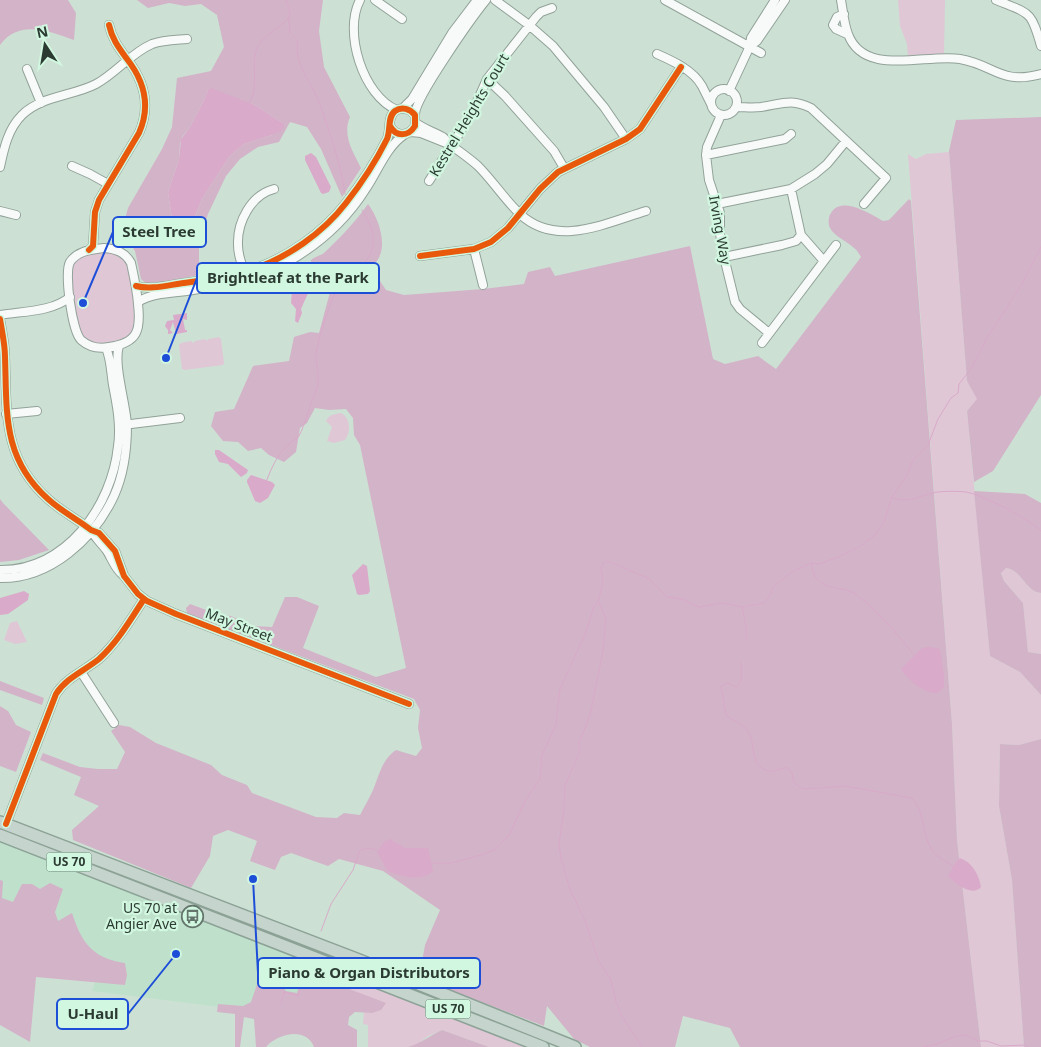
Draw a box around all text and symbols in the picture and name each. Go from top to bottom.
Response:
north arrow [20,20,70,70]
text: N [35,21,50,42]
street label: Kestrel Heights Court [424,50,513,180]
street label: Irving Way [705,194,736,267]
callout: Steel Tree [113,217,206,247]
text: Steel Tree [122,221,196,241]
callout: Brightleaf at the Park [197,263,379,293]
text: Brightleaf at the Park [207,267,370,287]
street label: May Street [203,603,275,646]
road number: US 70 [46,852,92,872]
place label: US 70 at Angier Ave [106,898,177,933]
bus stop icon: US 70 at Angier Ave [181,904,205,928]
callout: Piano & Organ Distributors [258,958,480,988]
text: Piano & Organ Distributors [268,962,470,982]
callout: U-Haul [57,999,128,1029]
road number: US 70 [426,1000,470,1019]
text: U-Haul [68,1003,118,1023]

